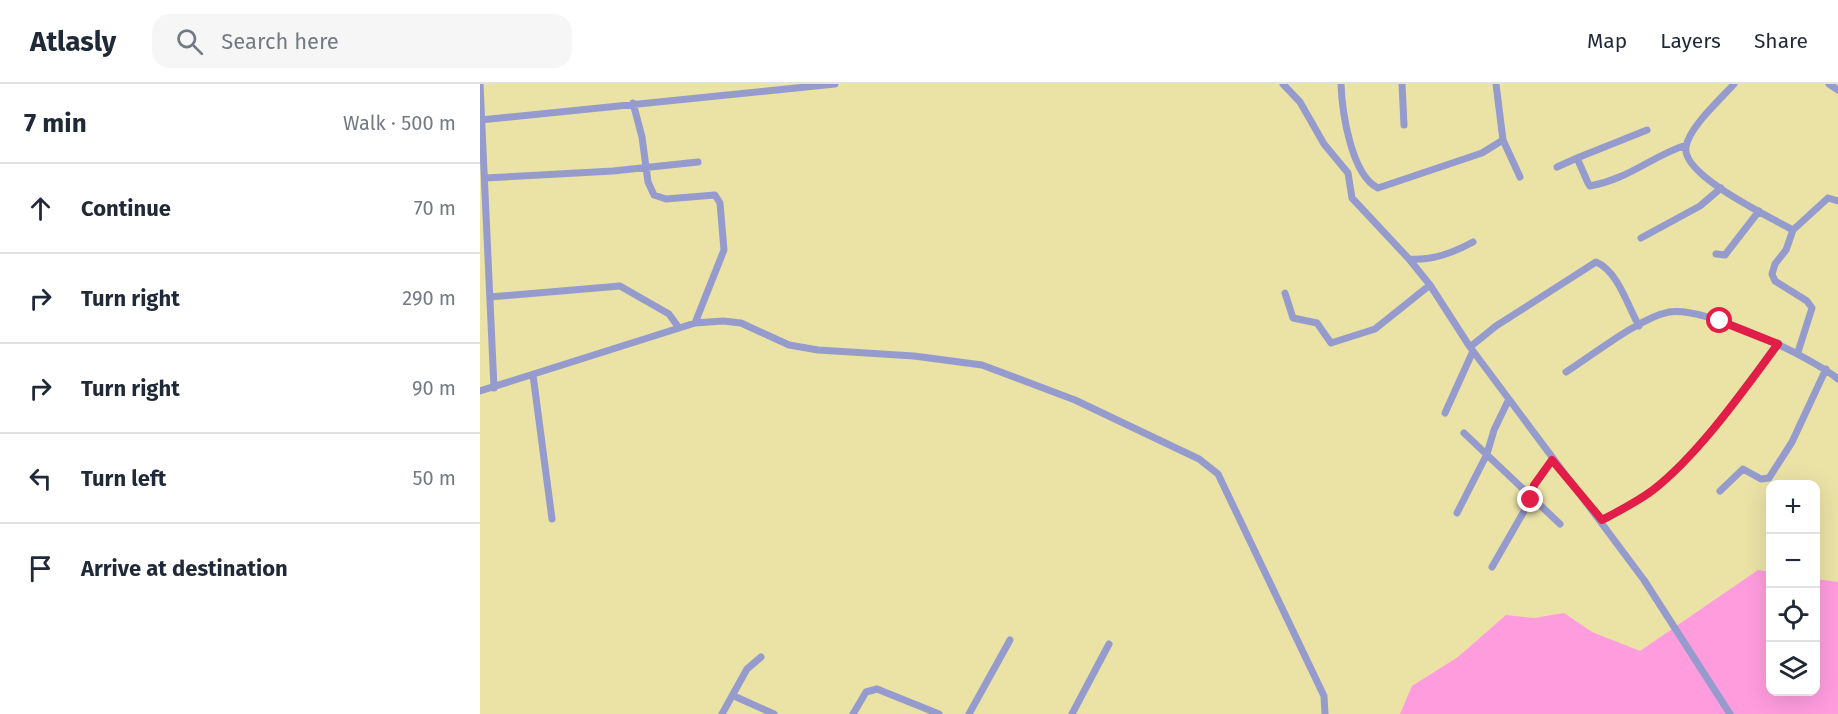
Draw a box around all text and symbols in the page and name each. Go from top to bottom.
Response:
search box [152,14,572,68]
text: Atlasly [30,25,116,58]
icon: search [173,25,206,58]
text: Search here [221,28,339,55]
text: Map [1587,28,1627,54]
text: Layers [1660,28,1721,54]
text: Share [1754,28,1808,54]
text: 7 min [24,108,87,139]
text: Walk · 500 m [343,111,456,135]
icon: ahead [24,192,57,225]
text: Continue [81,195,171,222]
text: 70 m [414,196,456,220]
icon: right [24,282,57,315]
text: Turn right [81,285,180,312]
text: 290 m [402,286,456,310]
route start [1706,307,1732,333]
icon: right [24,372,57,405]
text: Turn right [81,375,180,402]
text: 90 m [412,376,456,400]
icon: left [24,462,57,495]
text: Turn left [81,465,166,492]
text: 50 m [412,466,456,490]
map controls [1766,480,1820,696]
button: + [1766,480,1820,534]
route end [1517,486,1543,512]
button: − [1766,534,1820,588]
icon: arrive [24,552,57,585]
text: Arrive at destination [81,555,288,582]
button: locate [1766,588,1820,642]
button: layers [1766,642,1820,696]

